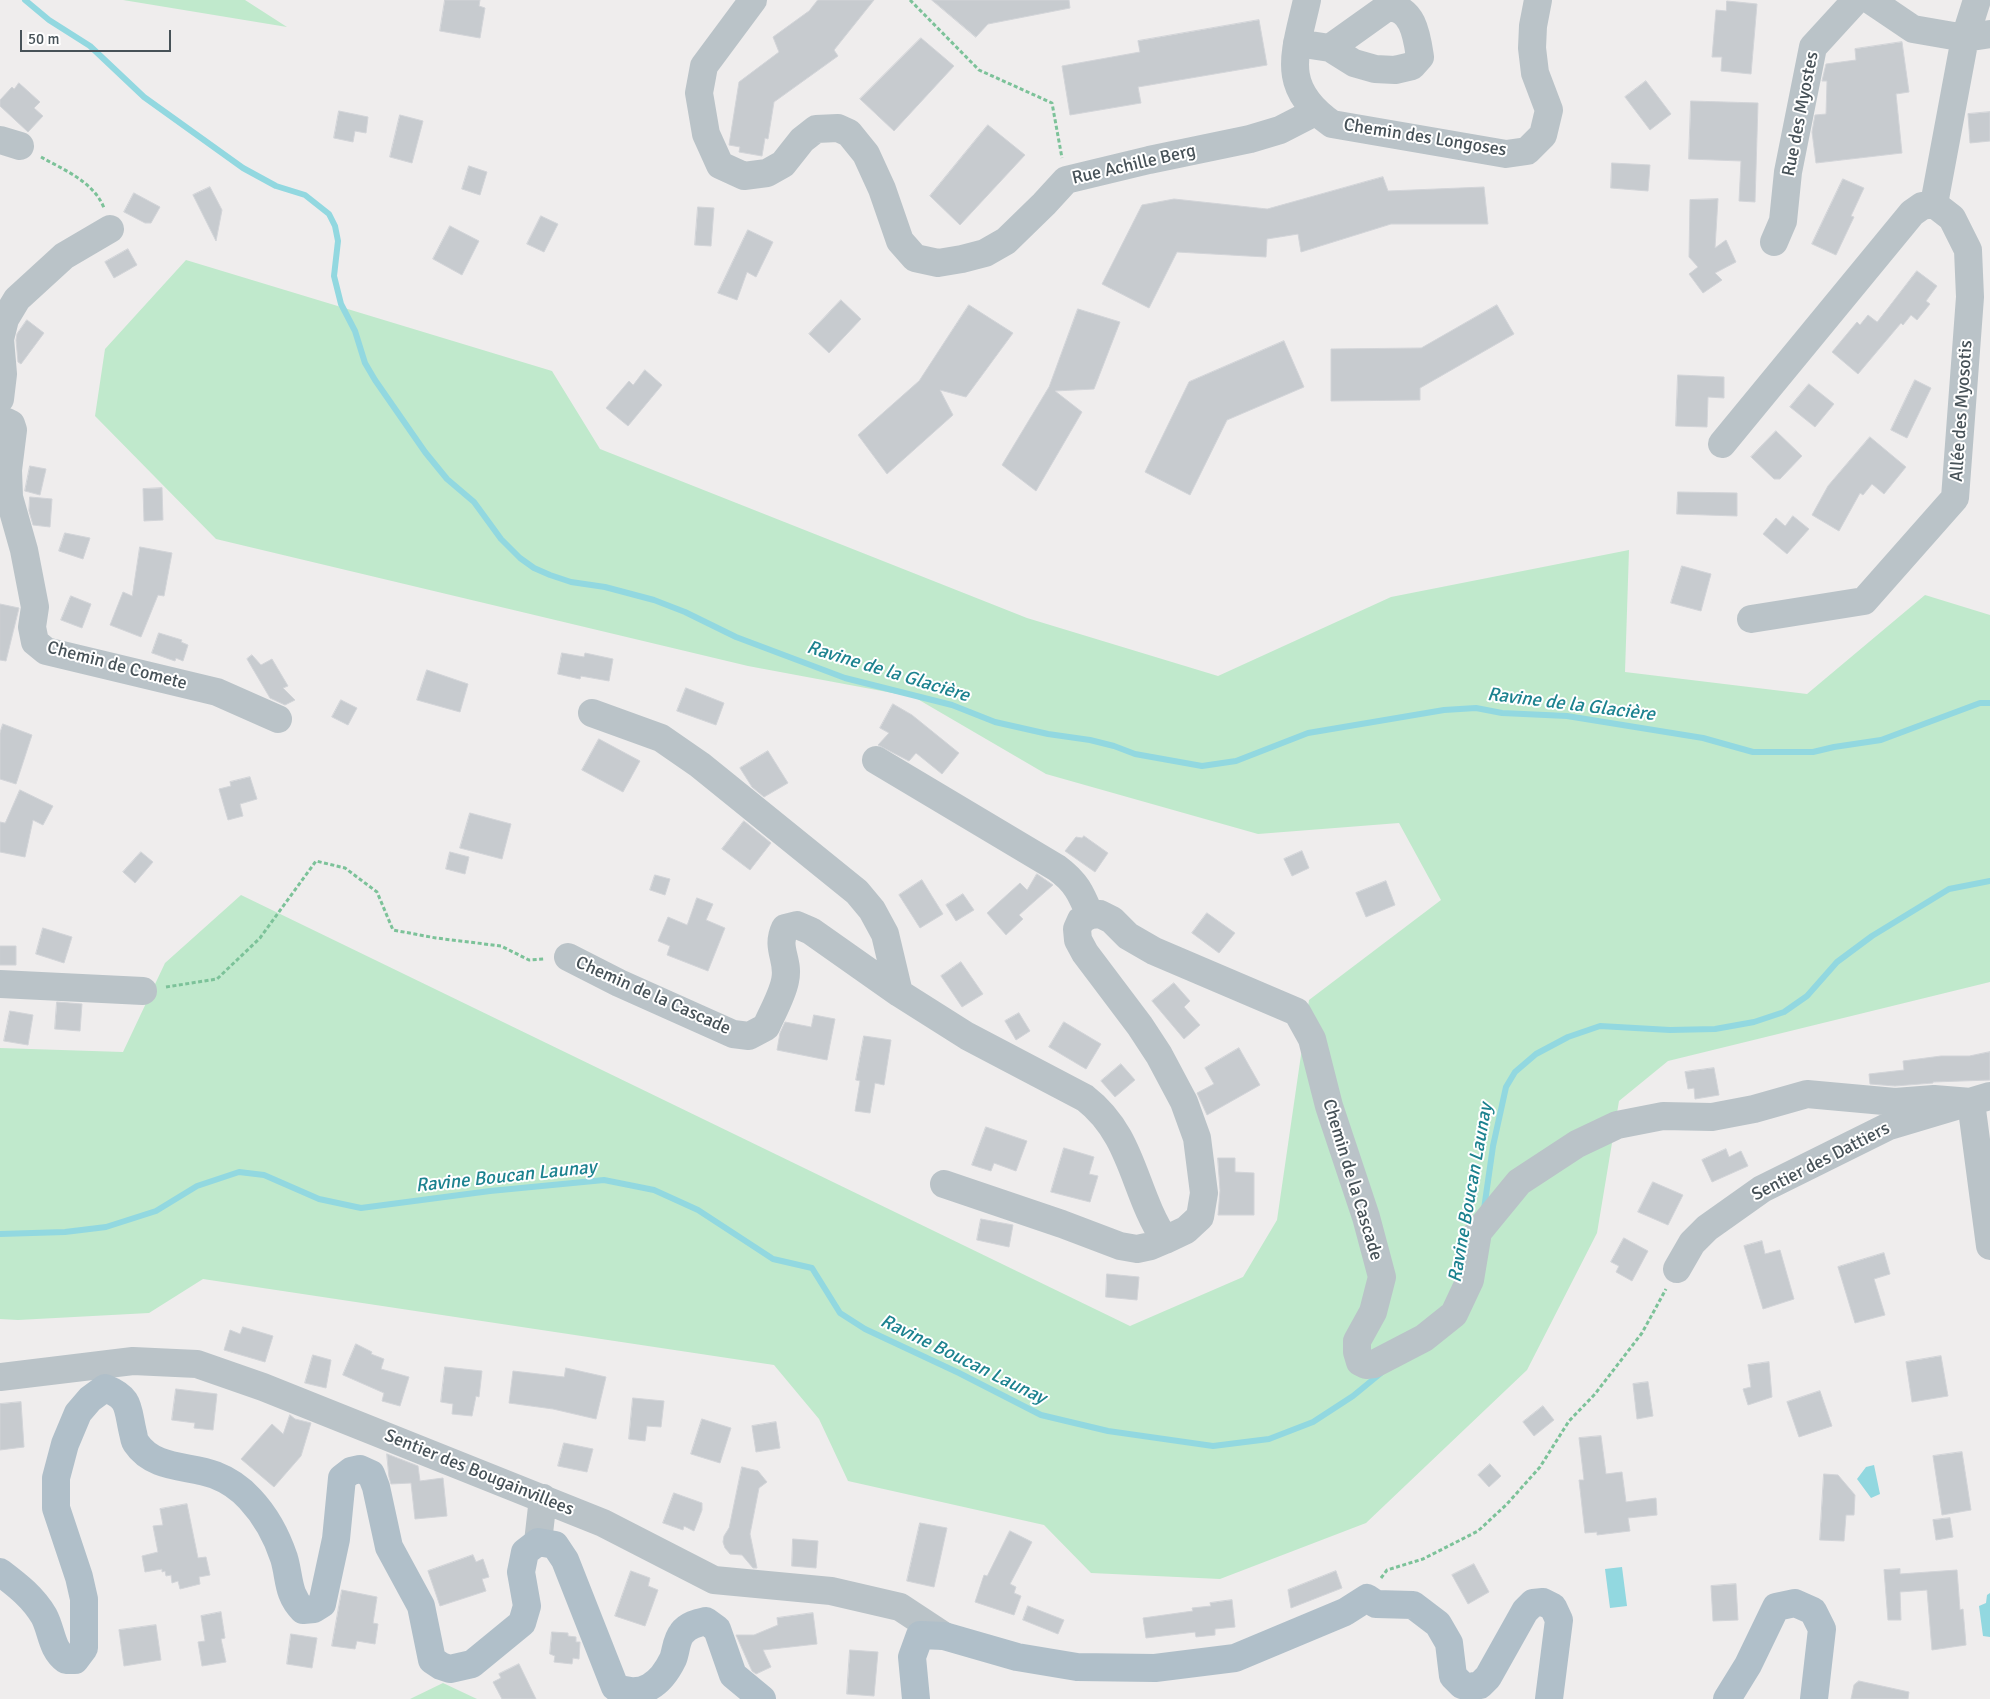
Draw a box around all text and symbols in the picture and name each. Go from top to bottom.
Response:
scale bar [22,20,174,52]
text: 50 m [28,30,59,48]
street label: Rue des Myostes [1778,50,1824,178]
street label: Chemin des Longoses [1342,114,1508,162]
street label: Rue Achille Berg [1070,140,1198,190]
street label: Allée des Myosotis [1946,340,1978,482]
water label: Ravine de la Glacière [804,636,972,708]
street label: Chemin de Comete [45,637,189,695]
water label: Ravine de la Glacière [1486,683,1656,727]
street label: Chemin de la Cascade [572,952,734,1040]
street label: Chemin de la Cascade [1317,1097,1387,1263]
water label: Ravine Boucan Launay [1444,1102,1498,1284]
street label: Sentier des Dattiers [1749,1118,1893,1206]
water label: Ravine Boucan Launay [415,1156,597,1198]
water label: Ravine Boucan Launay [876,1310,1050,1410]
street label: Sentier des Bougainvillees [381,1425,577,1521]

